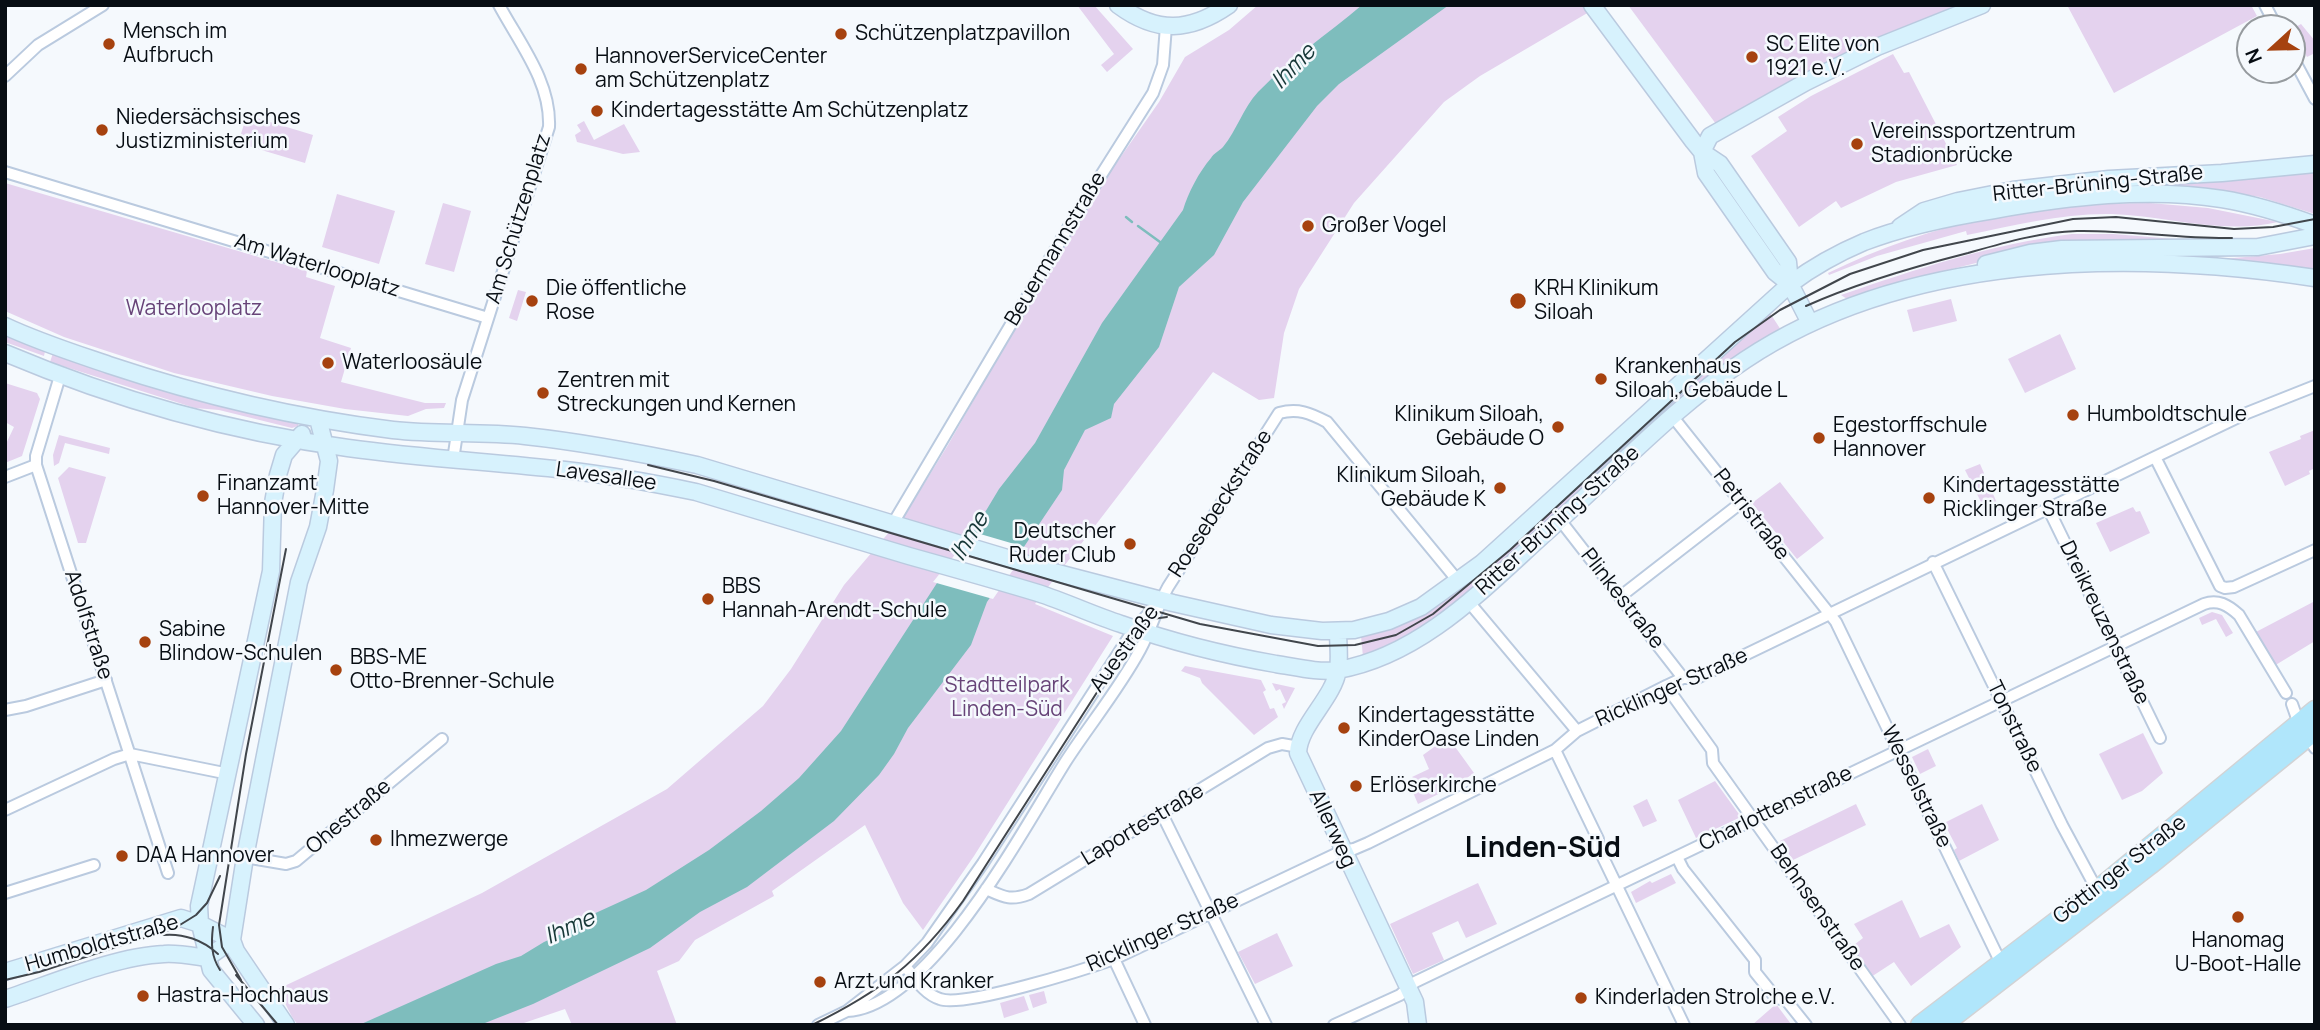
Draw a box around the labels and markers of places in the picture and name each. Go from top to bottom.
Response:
place label: Mensch im Aufbruch [123,19,227,69]
place label: Schützenplatzpavillon [855,21,1070,47]
marker: Schützenplatzpavillon [833,26,849,42]
place label: SC Elite von 1921 e.V. [1766,32,1880,82]
marker: Mensch im Aufbruch [101,36,117,52]
place label: HannoverServiceCenter am Schützenplatz [595,44,827,94]
marker: SC Elite von 1921 e.V. [1744,49,1760,65]
marker: HannoverServiceCenter am Schützenplatz [573,61,589,77]
place label: Kindertagesstätte Am Schützenplatz [611,98,968,124]
marker: Kindertagesstätte Am Schützenplatz [589,103,605,119]
place label: Niedersächsisches Justizministerium [116,105,301,155]
place label: Vereinssportzentrum Stadionbrücke [1871,119,2076,169]
marker: Niedersächsisches Justizministerium [94,122,110,138]
marker: Vereinssportzentrum Stadionbrücke [1849,136,1865,152]
place label: Großer Vogel [1322,213,1447,239]
marker: Großer Vogel [1300,218,1316,234]
place label: Die öffentliche Rose [546,276,686,326]
place label: KRH Klinikum Siloah [1534,276,1659,326]
marker: KRH Klinikum Siloah [1508,291,1528,311]
marker: Die öffentliche Rose [524,293,540,309]
place label: Waterloosäule [342,350,482,376]
place label: Krankenhaus Siloah, Gebäude L [1615,354,1787,404]
marker: Waterloosäule [320,355,336,371]
place label: Zentren mit Streckungen und Kernen [557,368,796,418]
marker: Krankenhaus Siloah, Gebäude L [1593,371,1609,387]
marker: Zentren mit Streckungen und Kernen [535,385,551,401]
place label: Klinikum Siloah, Gebäude O [1395,402,1544,452]
place label: Humboldtschule [2087,402,2247,428]
marker: Humboldtschule [2065,407,2081,423]
place label: Egestorffschule Hannover [1833,413,1987,463]
marker: Klinikum Siloah, Gebäude O [1550,419,1566,435]
marker: Egestorffschule Hannover [1811,430,1827,446]
place label: Klinikum Siloah, Gebäude K [1337,463,1486,513]
place label: Finanzamt Hannover-Mitte [217,471,369,521]
place label: Kindertagesstätte Ricklinger Straße [1943,473,2120,523]
marker: Klinikum Siloah, Gebäude K [1492,480,1508,496]
marker: Finanzamt Hannover-Mitte [195,488,211,504]
marker: Kindertagesstätte Ricklinger Straße [1921,490,1937,506]
place label: Deutscher Ruder Club [1009,519,1116,569]
marker: Deutscher Ruder Club [1122,536,1138,552]
place label: BBS Hannah-Arendt-Schule [722,574,947,624]
marker: BBS Hannah-Arendt-Schule [700,591,716,607]
place label: Sabine Blindow-Schulen [159,617,322,667]
marker: Sabine Blindow-Schulen [137,634,153,650]
place label: BBS-ME Otto-Brenner-Schule [350,645,554,695]
marker: BBS-ME Otto-Brenner-Schule [328,662,344,678]
place label: Kindertagesstätte KinderOase Linden [1358,703,1539,753]
marker: Kindertagesstätte KinderOase Linden [1336,720,1352,736]
place label: Erlöserkirche [1370,773,1497,799]
marker: Erlöserkirche [1348,778,1364,794]
place label: Ihmezwerge [390,827,508,853]
marker: Ihmezwerge [368,832,384,848]
place label: DAA Hannover [136,843,274,869]
marker: DAA Hannover [114,848,130,864]
marker: Hanomag U-Boot-Halle [2230,909,2246,925]
place label: Hanomag U-Boot-Halle [2175,928,2301,978]
place label: Arzt und Kranker [834,969,994,995]
marker: Arzt und Kranker [812,974,828,990]
place label: Hastra-Hochhaus [157,983,329,1009]
place label: Kinderladen Strolche e.V. [1595,985,1835,1011]
marker: Hastra-Hochhaus [135,988,151,1004]
marker: Kinderladen Strolche e.V. [1573,990,1589,1006]

